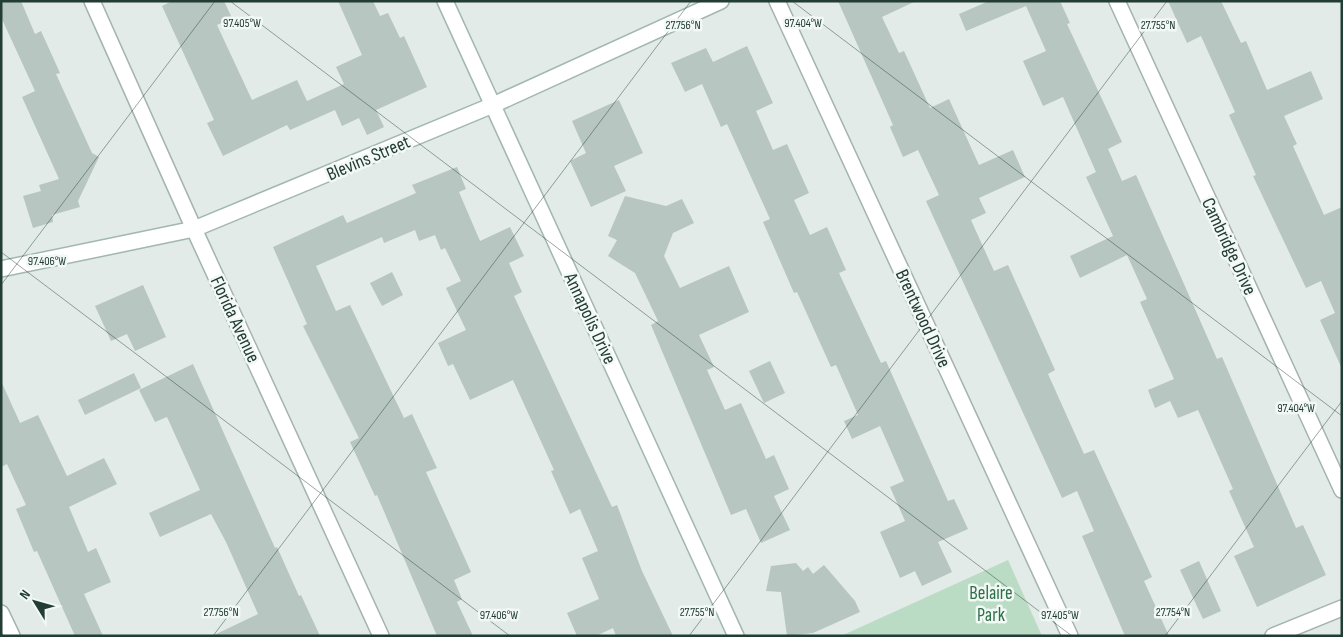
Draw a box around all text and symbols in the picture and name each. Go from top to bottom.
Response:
text: 97.405°W [223,16,261,31]
text: 97.404°W [784,16,822,31]
text: 27.756°N [665,18,701,33]
text: 27.755°N [1141,18,1175,33]
street label: Blevins Street [323,130,414,186]
street label: Cambridge Drive [1196,194,1261,299]
text: 97.406°W [28,254,66,269]
street label: Brentwood Drive [890,266,955,371]
street label: Annapolis Drive [558,268,621,368]
street label: Florida Avenue [205,273,265,366]
text: 97.404°W [1277,401,1315,416]
north arrow [10,577,60,627]
park label: Belaire Park [969,582,1013,627]
text: N [16,586,34,603]
text: 27.756°N [203,605,239,620]
text: 27.755°N [680,605,714,620]
text: 27.754°N [1156,605,1190,620]
text: 97.406°W [480,608,518,623]
text: 97.405°W [1041,608,1079,623]

